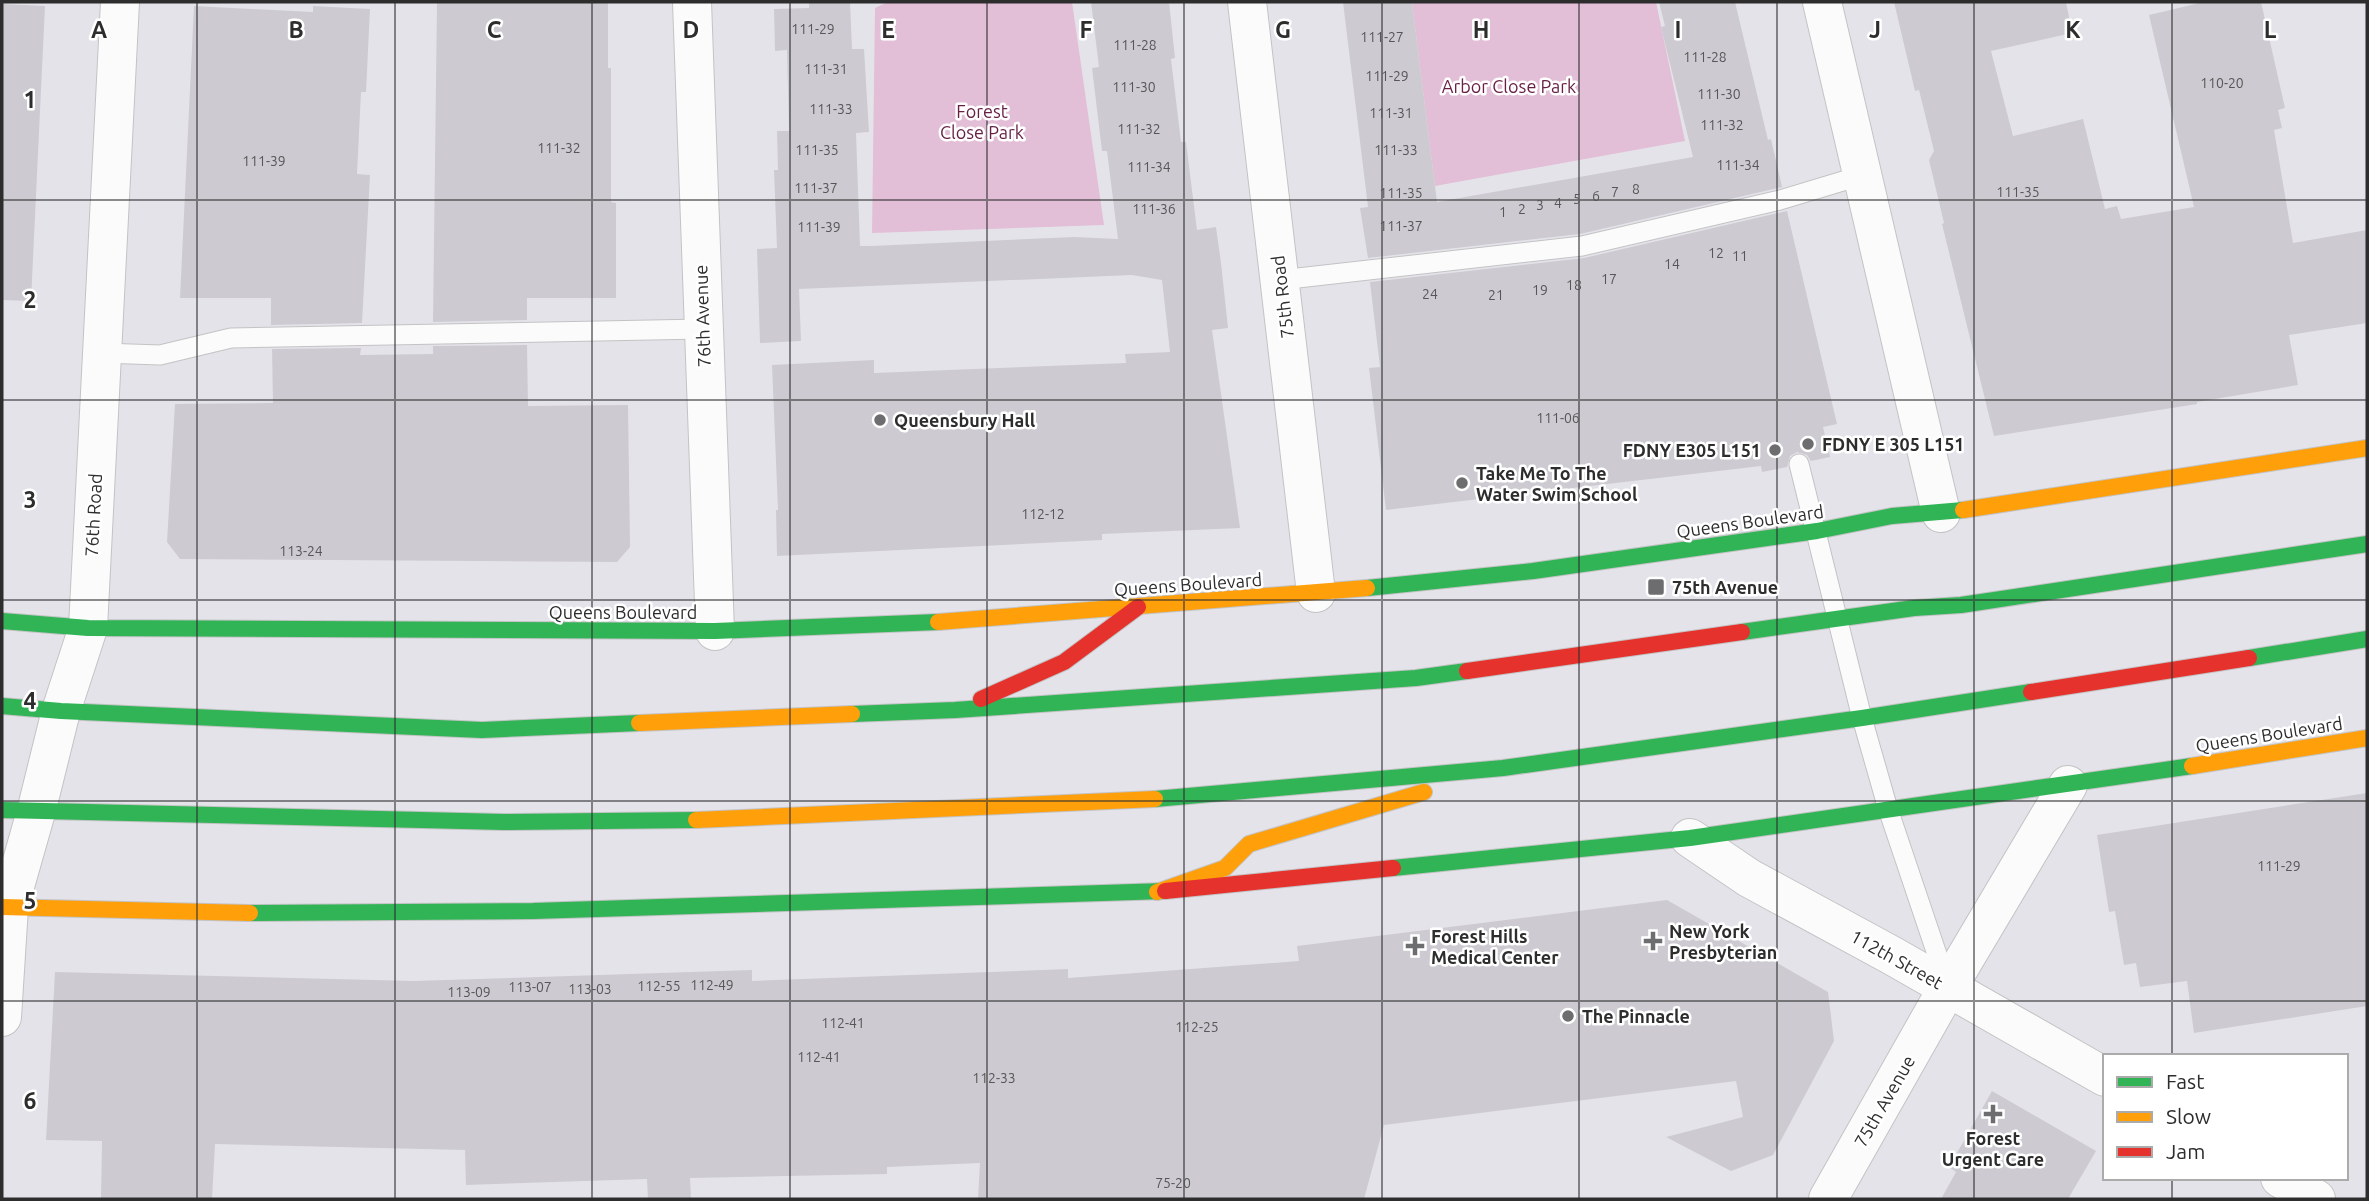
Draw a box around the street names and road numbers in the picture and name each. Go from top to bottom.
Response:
street label: 75th Road [1267,254,1297,340]
street label: 76th Avenue [690,264,714,368]
street label: 76th Road [81,473,105,557]
street label: Queens Boulevard [1675,501,1825,542]
street label: Queens Boulevard [1113,569,1263,600]
street label: Queens Boulevard [549,602,697,623]
street label: Queens Boulevard [2194,713,2344,756]
street label: 112th Street [1847,925,1947,993]
street label: 75th Avenue [1850,1052,1918,1150]

